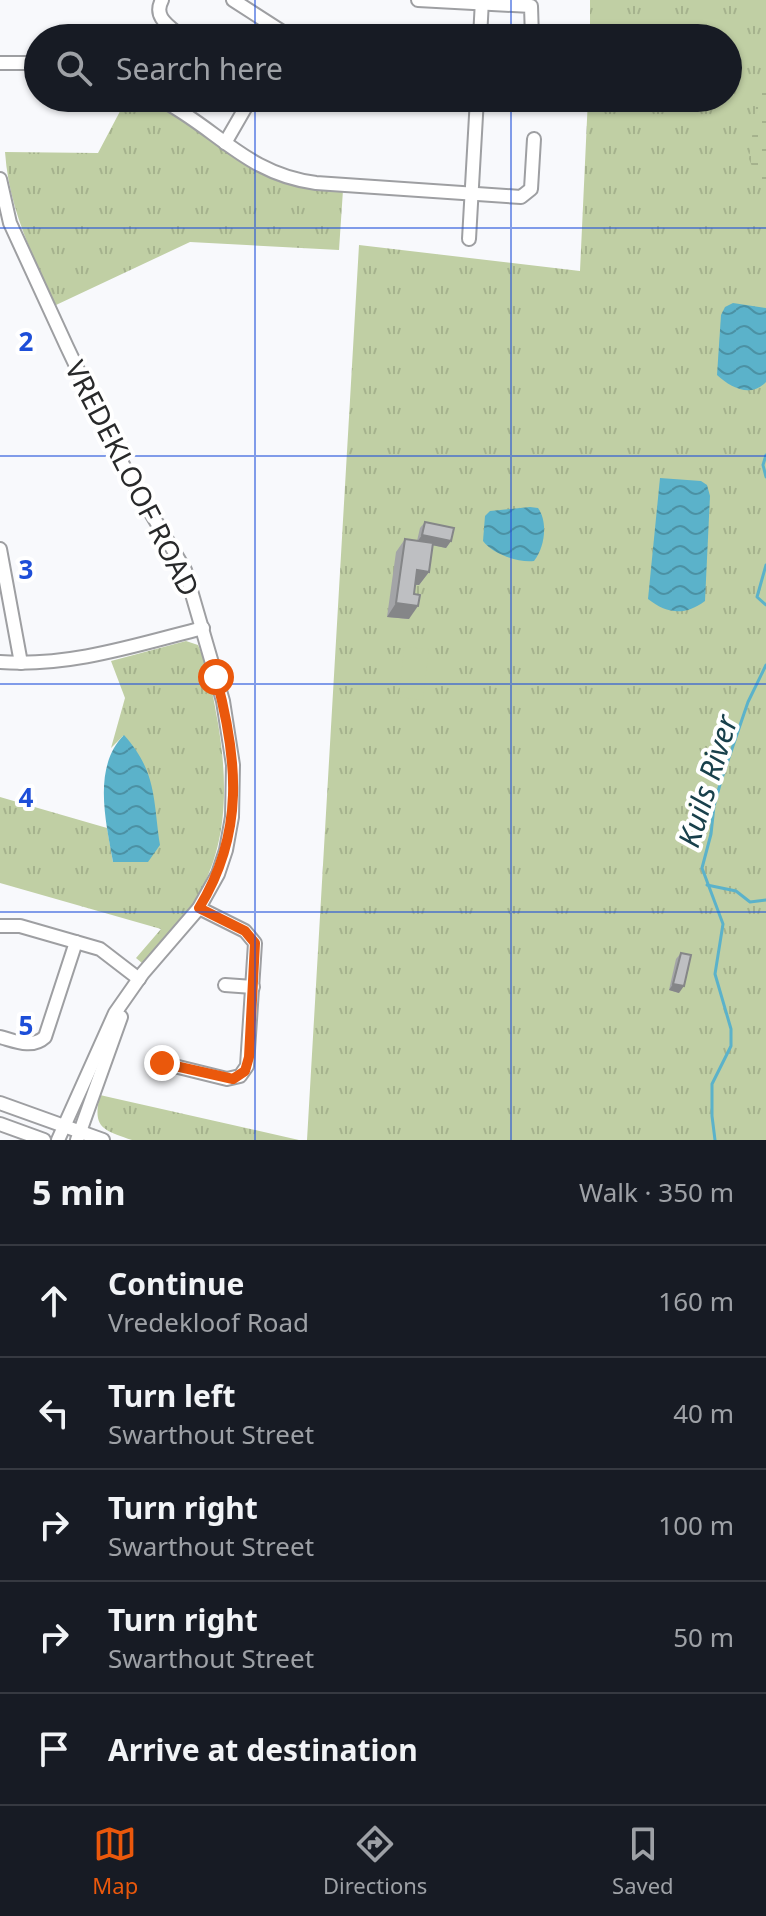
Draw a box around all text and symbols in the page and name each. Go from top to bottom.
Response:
search box [24,24,742,112]
icon: search [52,46,96,90]
text: Search here [116,48,283,89]
text: 2 [19,323,34,359]
street label: VREDEKLOOF ROAD [57,354,209,602]
text: 3 [19,551,33,587]
route start [198,659,234,695]
water label: Kuils River [667,709,747,852]
text: 4 [19,779,34,815]
text: 5 [19,1007,33,1043]
route end [144,1045,180,1081]
text: 5 min [32,1169,126,1215]
text: Walk · 350 m [579,1174,734,1210]
text: Continue [108,1263,244,1304]
icon: ahead [32,1279,76,1323]
text: 160 m [658,1283,734,1319]
text: Vredekloof Road [108,1304,309,1340]
text: Turn left [108,1375,236,1416]
icon: left [32,1391,76,1435]
text: 40 m [673,1395,734,1431]
text: Swarthout Street [108,1416,314,1452]
text: Turn right [108,1487,258,1528]
icon: right [32,1503,76,1547]
text: 100 m [658,1507,734,1543]
text: Swarthout Street [108,1528,314,1564]
text: Turn right [108,1599,258,1640]
icon: right [32,1615,76,1659]
text: 50 m [673,1619,734,1655]
text: Swarthout Street [108,1640,314,1676]
icon: arrive [32,1727,76,1771]
text: Arrive at destination [108,1729,418,1770]
tab: Map [92,1822,138,1900]
tab: Directions [323,1822,427,1900]
tab: Saved [612,1822,674,1900]

